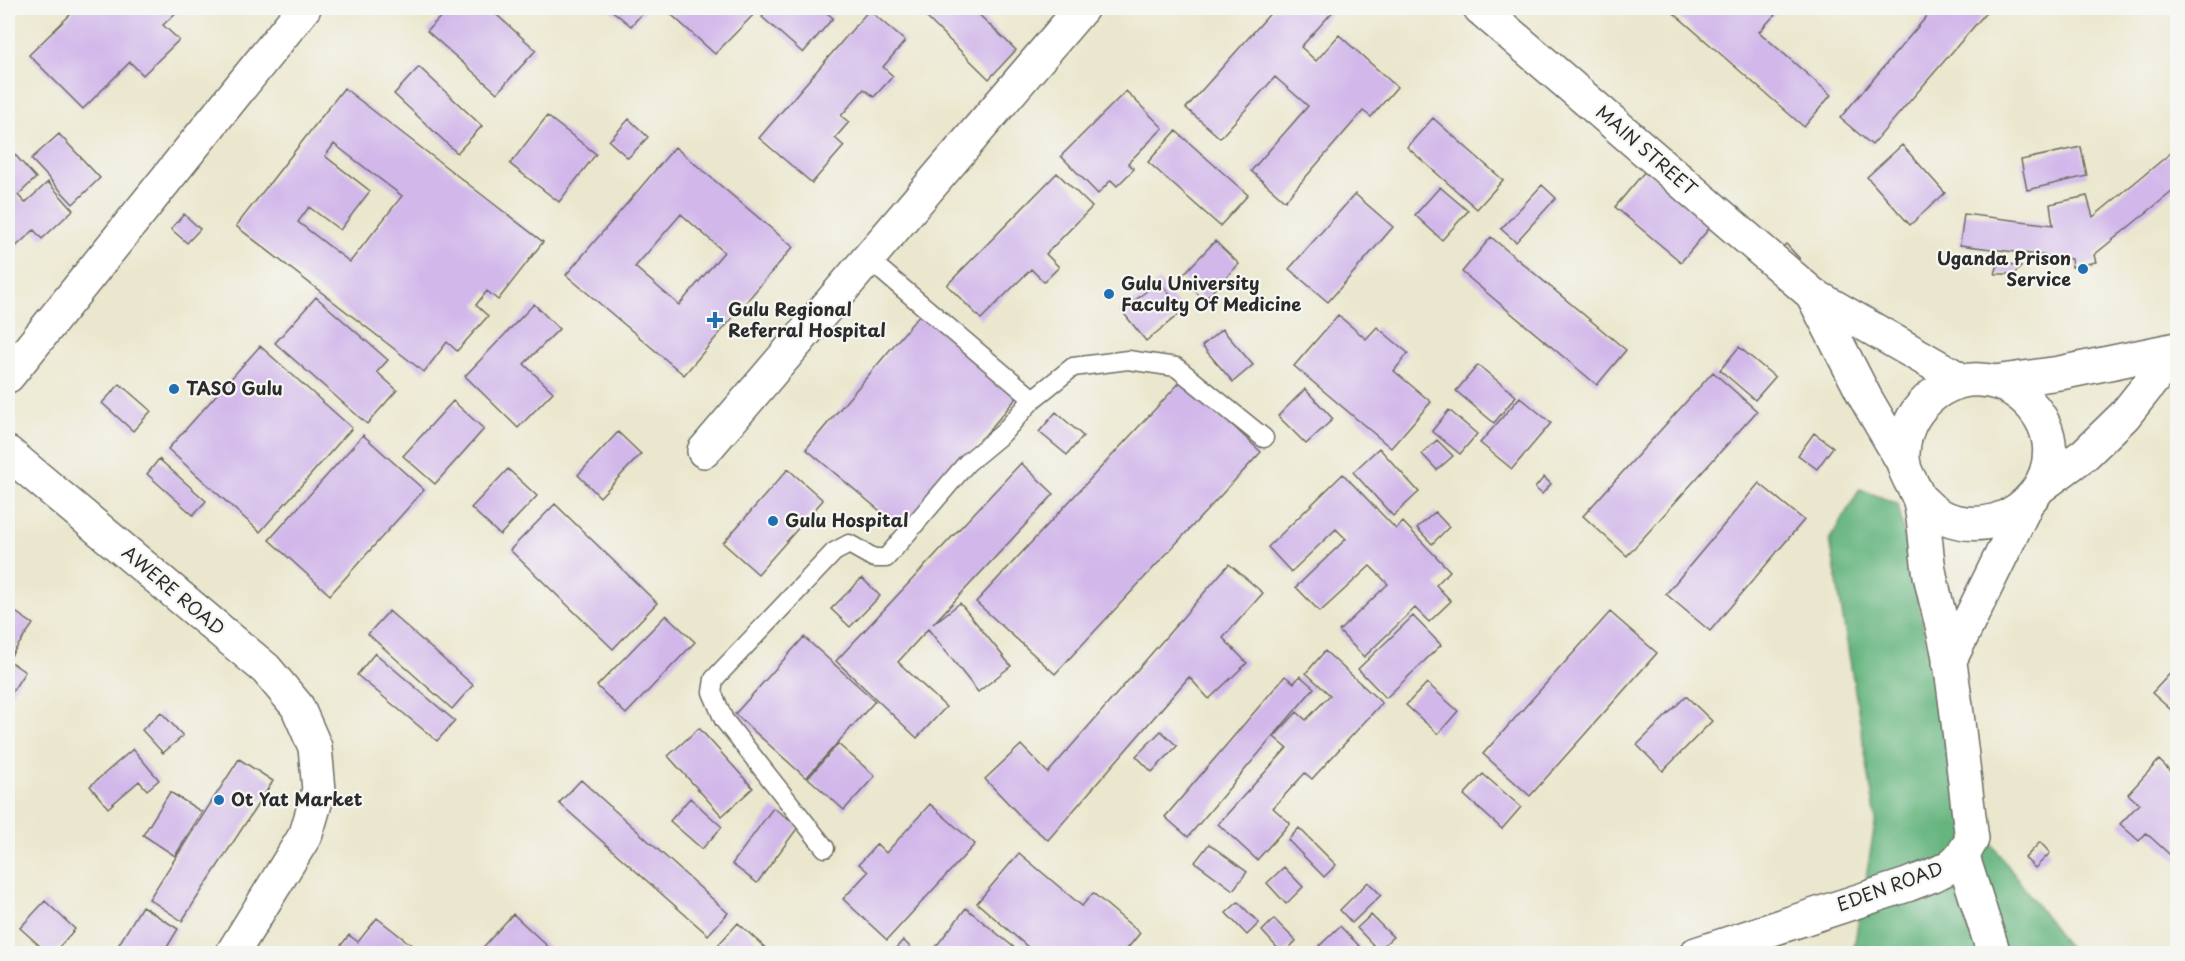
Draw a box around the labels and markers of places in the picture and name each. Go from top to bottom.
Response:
place label: Uganda Prison Service [1937,244,2071,292]
marker: Uganda Prison Service [2076,262,2090,276]
place label: Gulu University Faculty Of Medicine [1121,269,1301,317]
marker: Gulu University Faculty Of Medicine [1102,287,1116,301]
place label: Gulu Regional Referral Hospital [728,295,886,343]
marker: Gulu Regional Referral Hospital [706,311,724,329]
place label: TASO Gulu [186,374,283,401]
marker: TASO Gulu [167,382,181,396]
place label: Gulu Hospital [785,506,909,533]
marker: Gulu Hospital [766,514,780,528]
place label: Ot Yat Market [231,785,363,812]
marker: Ot Yat Market [212,793,226,807]

